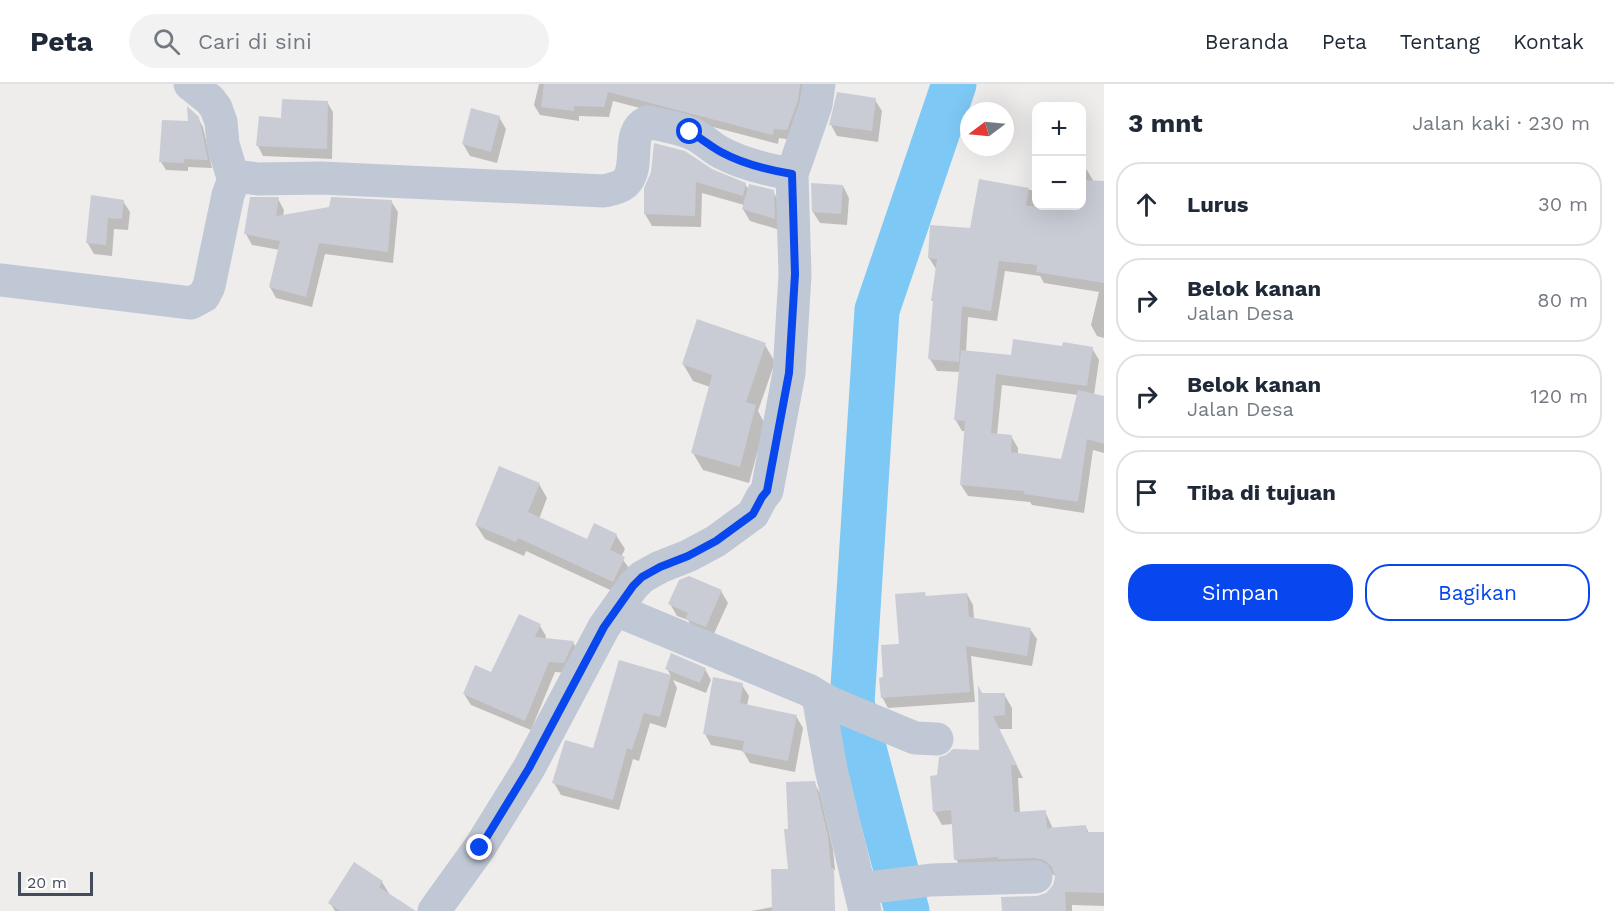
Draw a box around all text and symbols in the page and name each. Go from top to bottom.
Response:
search box [129,14,549,68]
text: Peta [30,25,93,58]
icon: search [150,25,183,58]
text: Cari di sini [198,29,312,54]
text: Beranda [1205,29,1289,54]
text: Peta [1322,29,1367,54]
text: Tentang [1400,29,1480,54]
text: Kontak [1513,29,1584,54]
north arrow [960,102,1014,156]
map controls [1032,102,1086,210]
button: + [1032,102,1086,156]
text: 3 mnt [1128,108,1203,138]
text: Jalan kaki · 230 m [1412,111,1590,135]
route start [676,118,702,144]
button: − [1032,156,1086,210]
icon: ahead [1130,188,1163,221]
text: Lurus [1187,192,1249,217]
text: 30 m [1538,192,1588,216]
text: Belok kanan [1187,276,1321,301]
icon: right [1130,284,1163,317]
text: 80 m [1537,288,1588,312]
text: Jalan Desa [1187,301,1294,325]
text: Belok kanan [1187,372,1321,397]
icon: right [1130,380,1163,413]
text: 120 m [1530,384,1588,408]
text: Jalan Desa [1187,397,1294,421]
icon: arrive [1130,476,1163,509]
text: Tiba di tujuan [1187,480,1336,505]
button: Simpan [1128,564,1353,621]
button: Bagikan [1365,564,1590,621]
route end [466,834,492,860]
scale bar [18,869,93,896]
text: 20 m [27,873,67,892]

